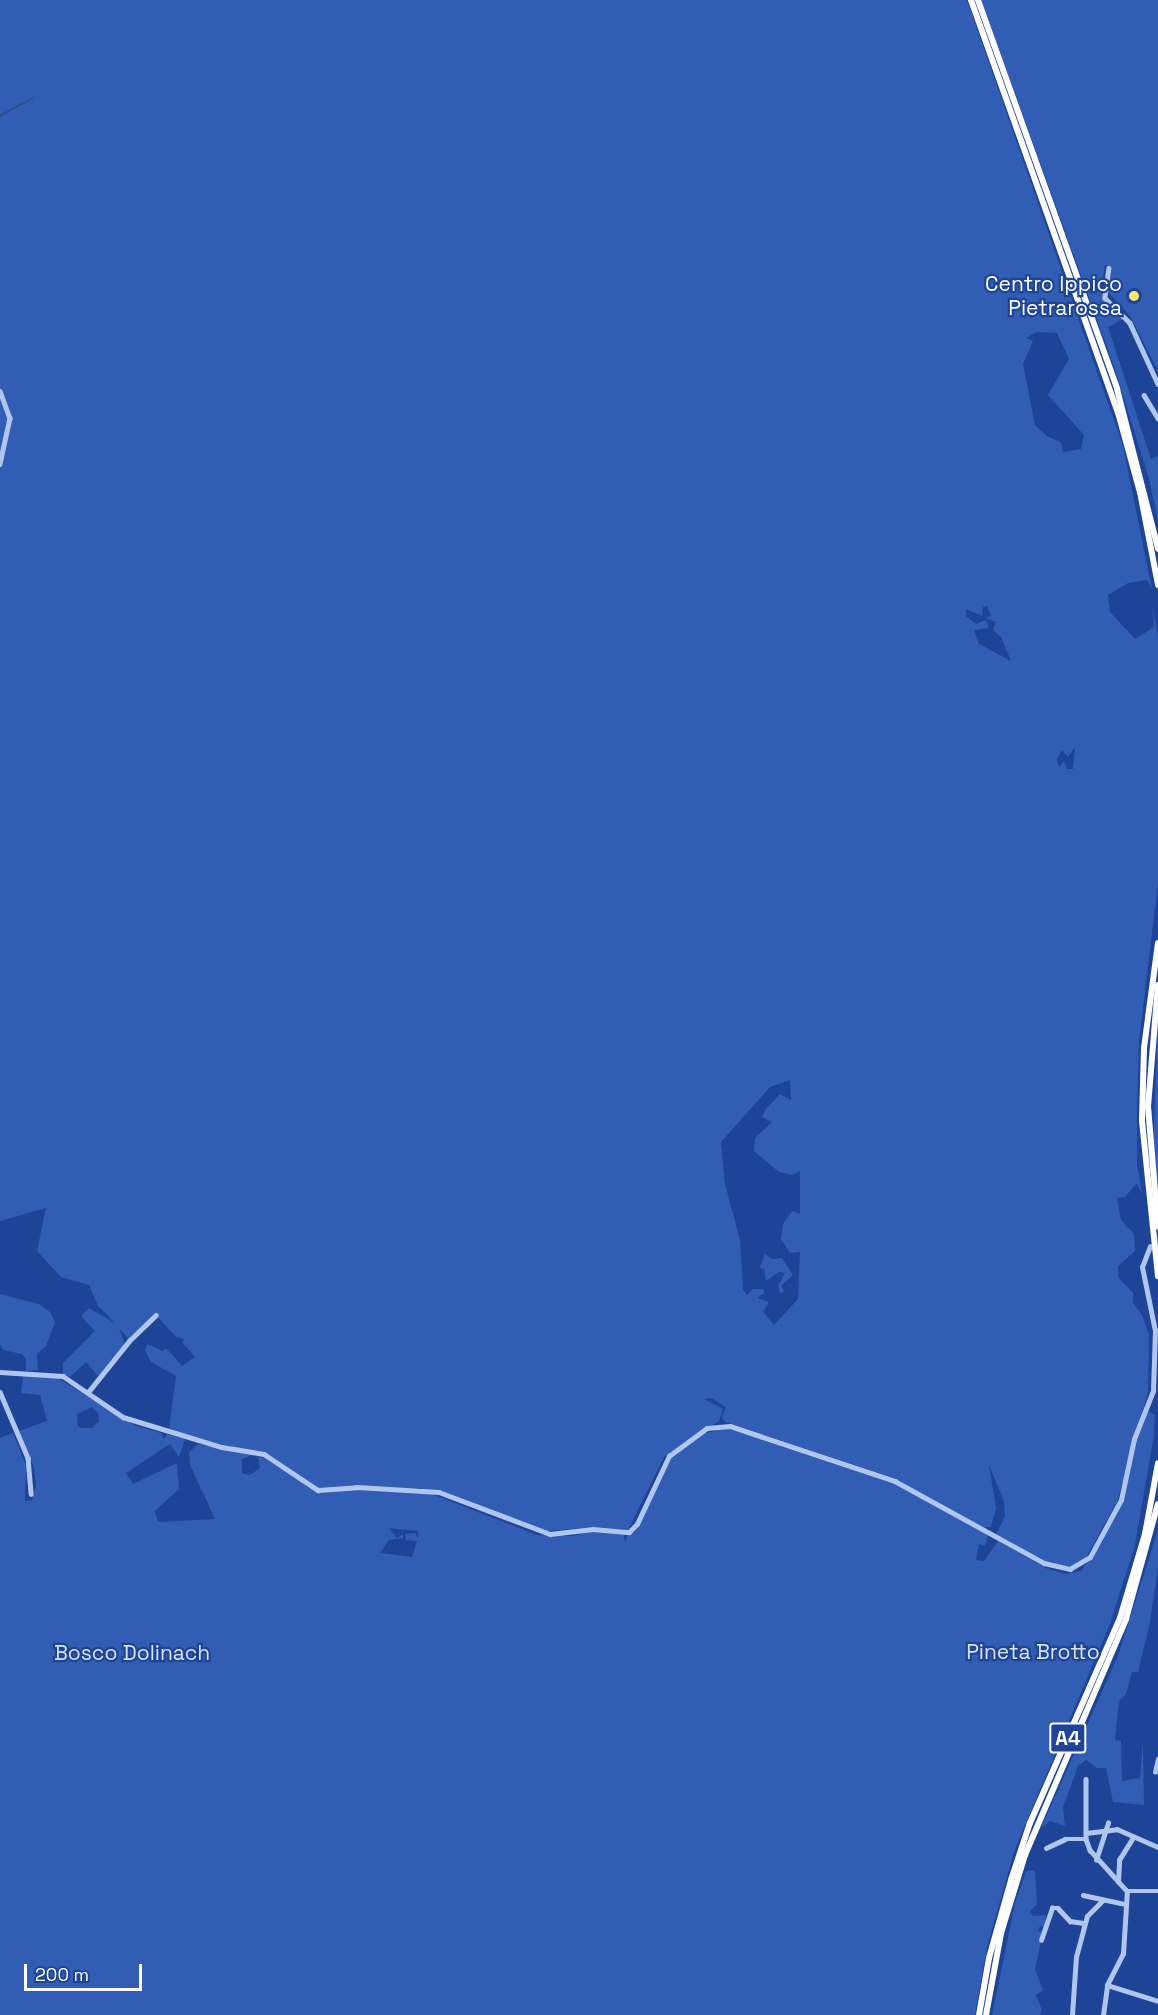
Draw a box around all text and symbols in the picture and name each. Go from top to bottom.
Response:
place label: Centro Ippico Pietrarossa [985,271,1122,321]
marker: Centro Ippico Pietrarossa [1127,289,1141,303]
park label: Pineta Brotto [966,1639,1100,1665]
park label: Bosco Dolinach [54,1640,210,1666]
road number: A4 [1048,1721,1088,1755]
scale bar [27,1952,146,1990]
text: 200 m [35,1963,89,1986]

